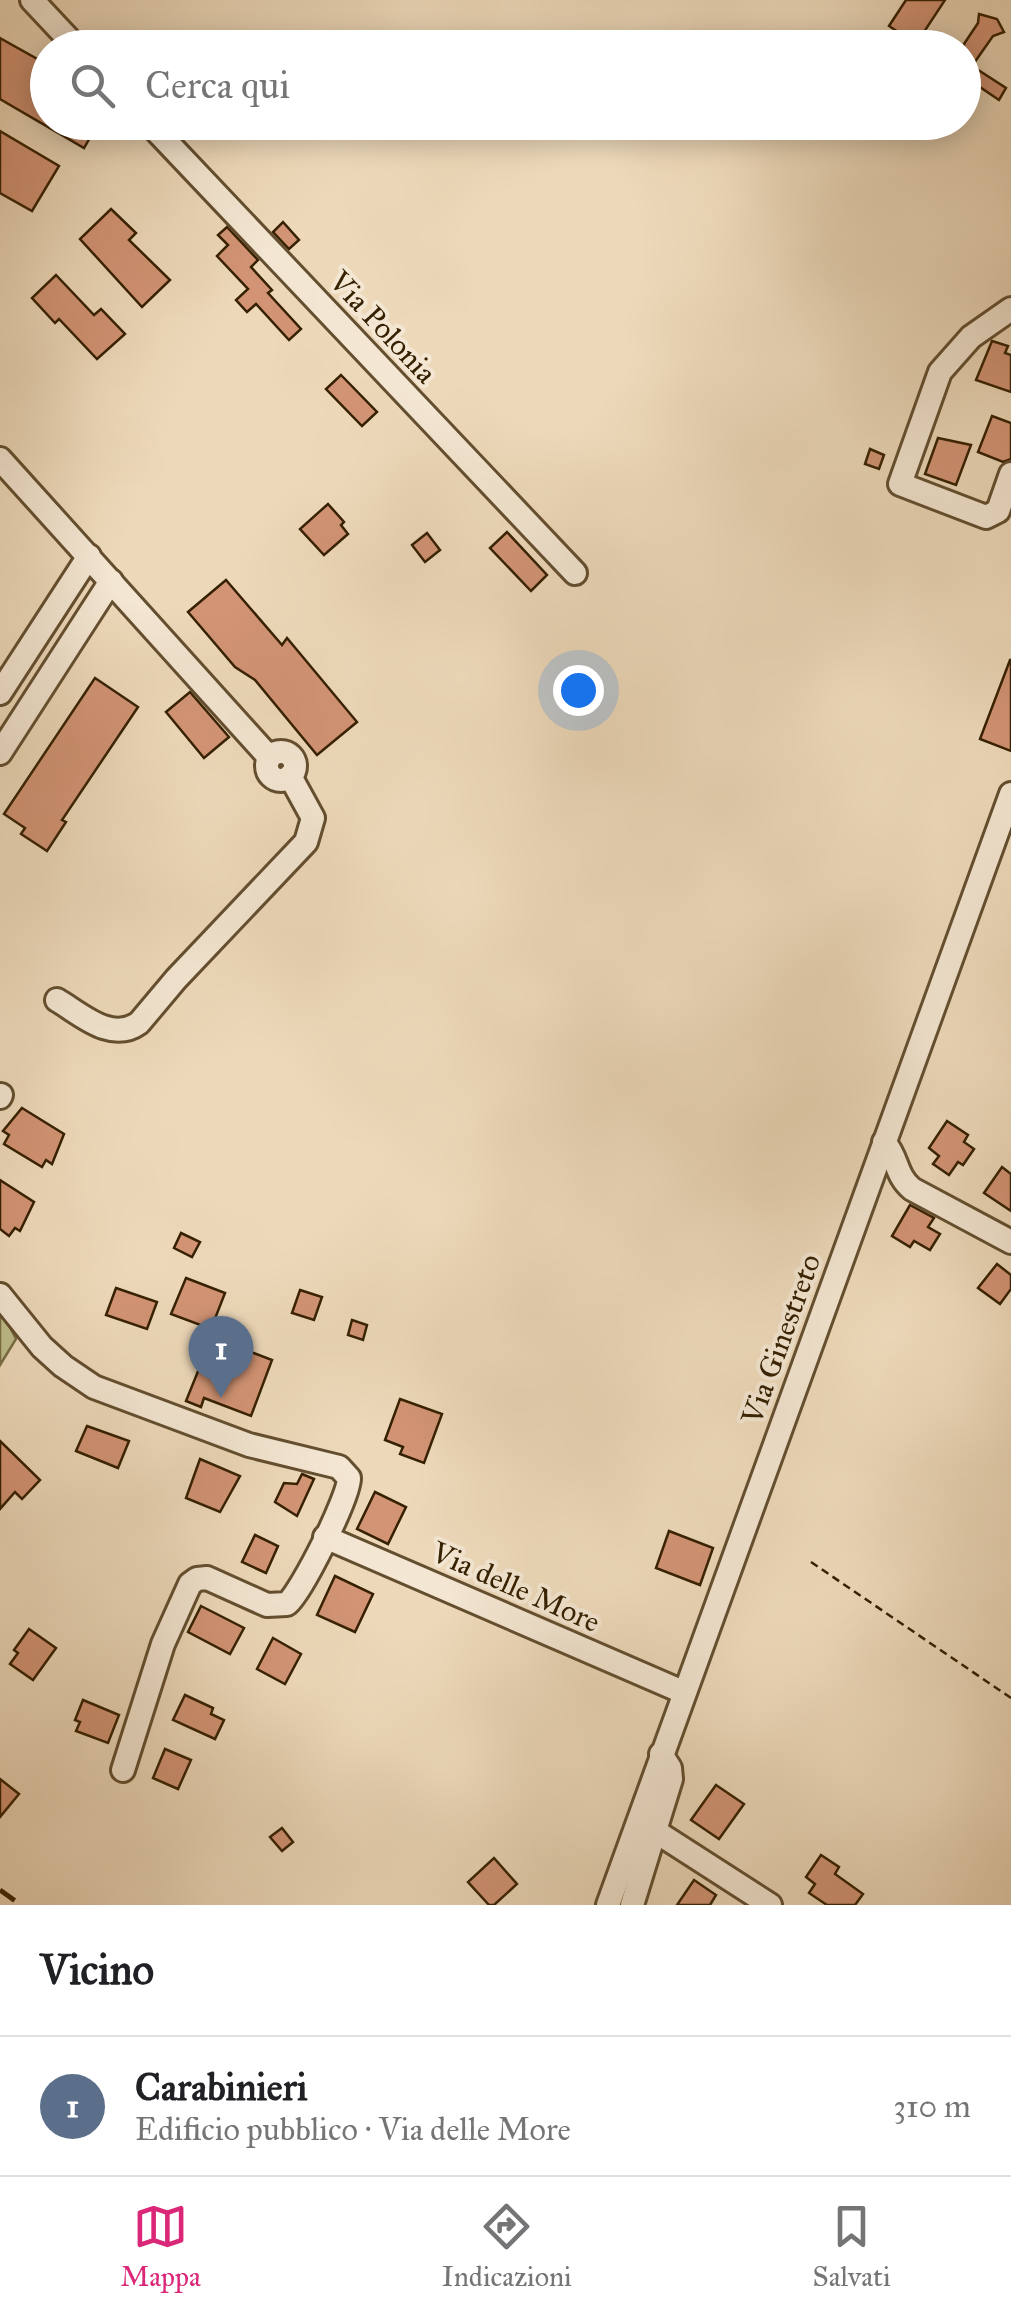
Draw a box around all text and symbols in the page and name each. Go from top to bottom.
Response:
search box [30,30,981,140]
icon: search [65,58,120,113]
text: Cerca qui [145,62,290,108]
street label: Via Polonia [321,263,444,391]
your location [553,665,604,716]
street label: Via Ginestreto [733,1249,828,1430]
pin: 1 [188,1316,254,1398]
street label: Via delle More [425,1533,606,1640]
text: Vicino [40,1944,154,1996]
text: Carabinieri [135,2064,307,2110]
text: 1 [66,2087,79,2126]
text: 310 m [893,2087,971,2126]
text: Edificio pubblico · Via delle More [135,2110,571,2149]
tab: Mappa [120,2199,201,2294]
tab: Indicazioni [442,2199,572,2294]
tab: Salvati [813,2199,891,2294]

